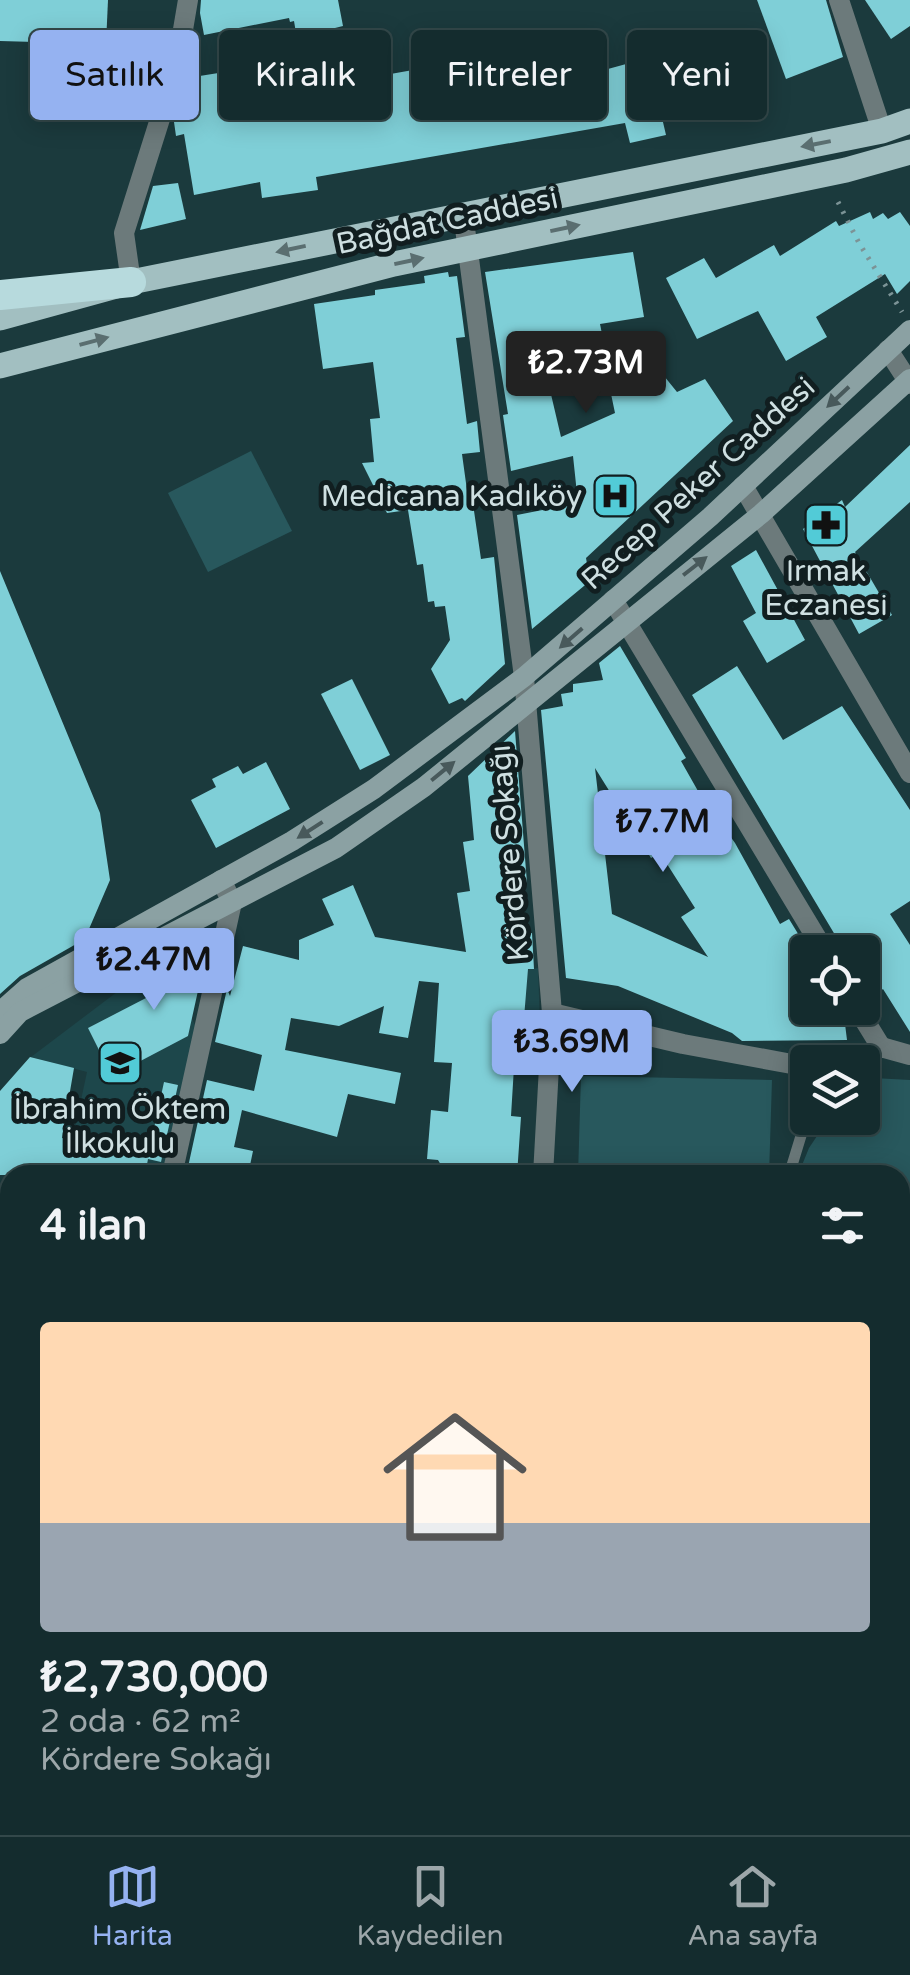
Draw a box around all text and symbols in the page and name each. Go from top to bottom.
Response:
chip: Satılık [30,30,199,120]
chip: Kiralık [219,30,391,120]
chip: Filtreler [411,30,607,120]
chip: Yeni [627,30,767,120]
one-way arrow [800,137,831,153]
street label: Bağdat Caddesi [333,180,561,263]
one-way arrow [550,220,581,236]
one-way arrow [275,241,306,257]
one-way arrow [394,252,425,268]
pin: ₺2.73M [505,331,667,416]
one-way arrow [79,333,110,349]
text: ₺2.73M [528,344,644,382]
street label: Recep Peker Caddesi [574,369,823,598]
one-way arrow [827,385,851,408]
hospital icon: Medicana Kadıköy [592,473,638,519]
place label: Medicana Kadıköy [321,478,582,515]
pharmacy icon: Irmak Eczanesi [803,502,849,548]
place label: Irmak Eczanesi [764,553,888,624]
one-way arrow [683,556,708,577]
one-way arrow [559,626,584,648]
street label: Kördere Sokağı [482,743,537,963]
one-way arrow [431,761,456,782]
pin: ₺7.7M [593,790,733,875]
text: ₺7.7M [616,803,710,841]
one-way arrow [296,821,323,839]
pin: ₺2.47M [73,928,235,1013]
map controls [790,935,880,1135]
button: locate [790,935,880,1025]
text: ₺2.47M [96,941,212,979]
pin: ₺3.69M [491,1010,653,1095]
text: ₺3.69M [514,1023,630,1061]
school or university icon: İbrahim Öktem İlkokulu [97,1040,143,1086]
button: layers [790,1045,880,1135]
place label: İbrahim Öktem İlkokulu [14,1091,226,1162]
icon: filters [815,1198,870,1253]
text: 4 ilan [40,1200,147,1251]
icon: home [365,1387,545,1567]
text: ₺2,730,000 [40,1652,268,1703]
text: 2 oda · 62 m² [40,1703,241,1741]
text: Kördere Sokağı [40,1741,272,1779]
tab: Harita [92,1859,173,1953]
tab: Kaydedilen [357,1859,504,1953]
tab: Ana sayfa [687,1859,818,1953]

